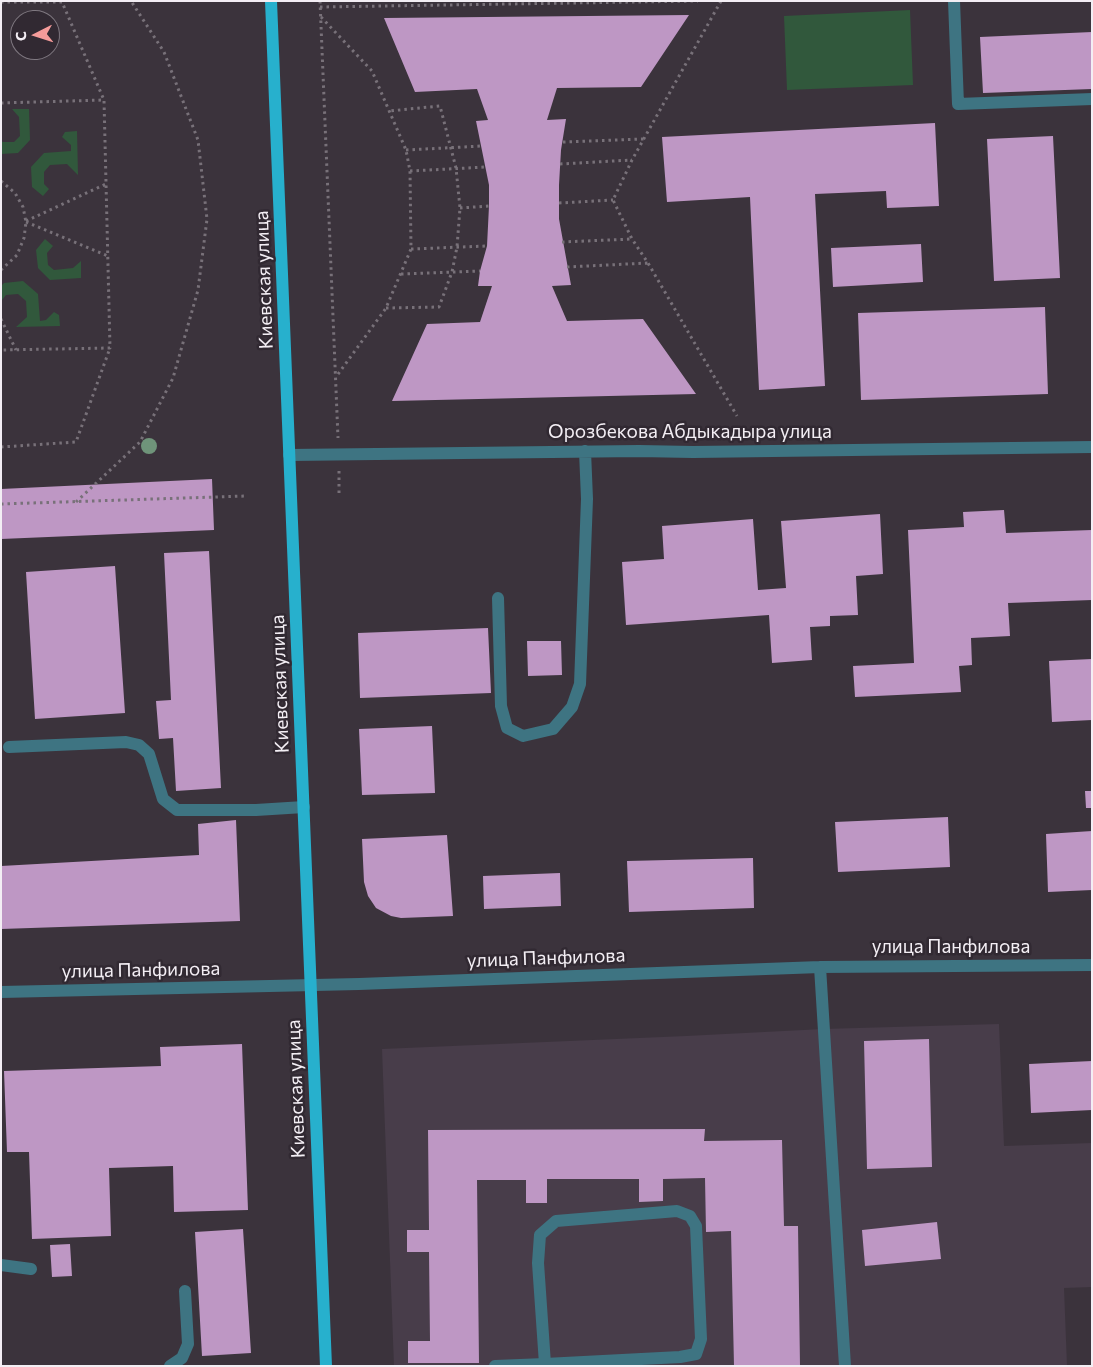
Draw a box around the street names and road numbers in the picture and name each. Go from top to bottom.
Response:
street label: Киевская улица [250,210,278,350]
street label: Орозбекова Абдыкадыра улица [548,421,832,443]
street label: Киевская улица [266,614,294,754]
street label: улица Панфилова [872,936,1030,958]
street label: улица Панфилова [466,944,626,972]
street label: улица Панфилова [62,957,220,983]
street label: Киевская улица [282,1019,310,1159]

